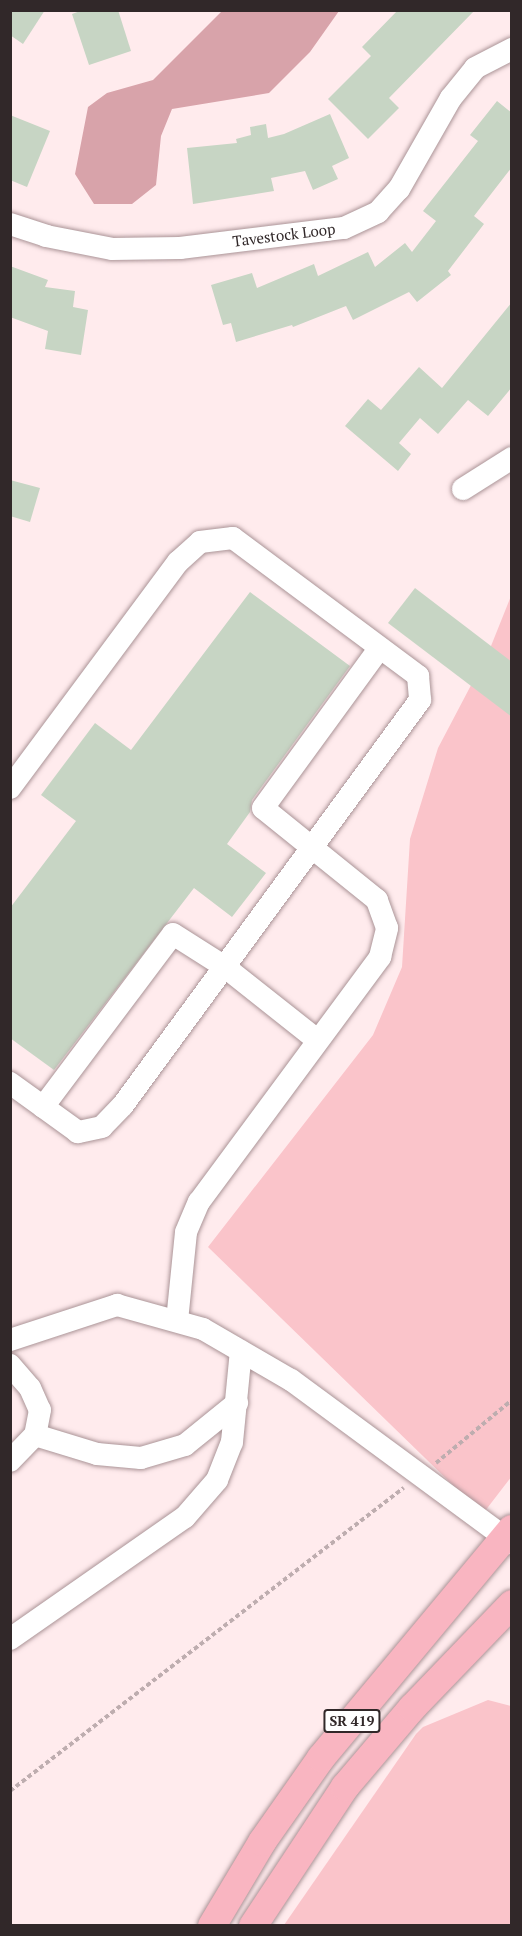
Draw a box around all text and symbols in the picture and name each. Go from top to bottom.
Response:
street label: Tavestock Loop [232,220,336,250]
road number: SR 419 [322,1710,382,1732]

